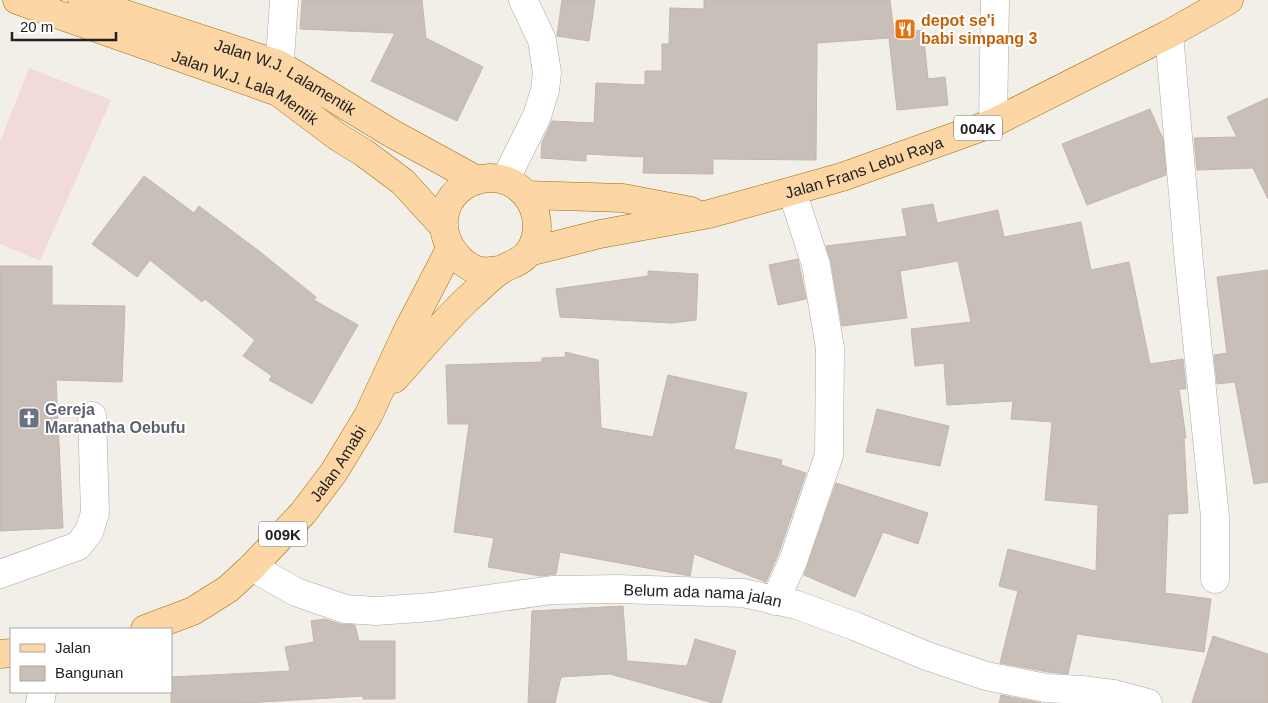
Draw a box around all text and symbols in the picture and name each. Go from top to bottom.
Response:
scale bar [12,10,116,42]
place label: depot se'i babi simpang 3 [921,12,1038,47]
restaurant icon: depot se'i babi simpang 3 [893,17,917,41]
text: 20 m [20,18,53,35]
street label: Jalan W.J. Lalamentik [213,35,360,119]
street label: Jalan W.J. Lala Mentik [170,47,323,128]
road number: 004K [954,116,1002,140]
street label: Jalan Frans Lebu Raya [783,133,945,201]
place label: Gereja Maranatha Oebufu [45,401,185,436]
church icon: Gereja Maranatha Oebufu [17,406,41,430]
street label: Jalan Amabi [306,422,369,505]
road number: 009K [259,522,307,546]
street label: Belum ada nama jalan [623,581,784,610]
legend [10,628,172,693]
text: Jalan [55,639,91,656]
text: Bangunan [55,664,123,681]

